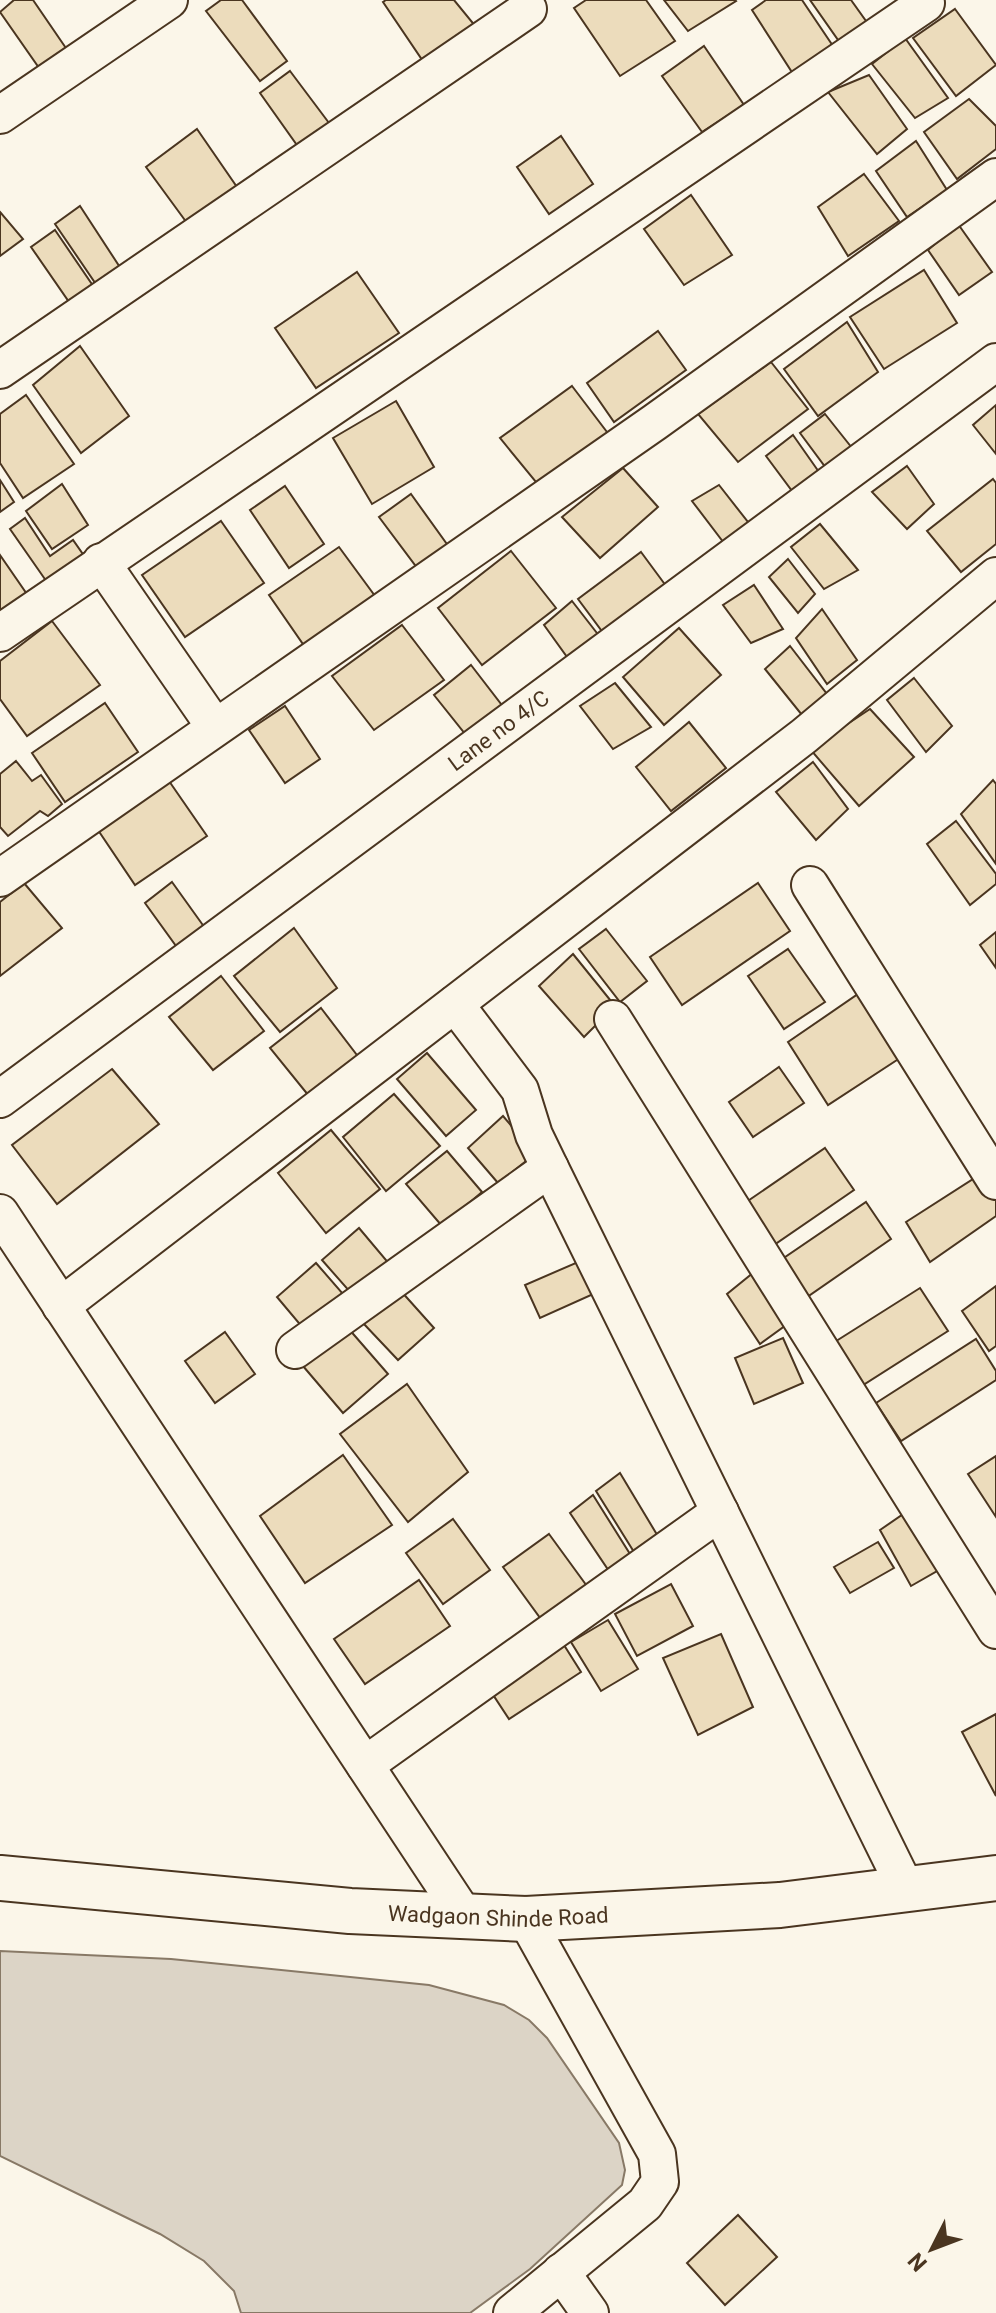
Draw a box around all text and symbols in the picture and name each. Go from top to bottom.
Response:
street label: Lane no 4/C [443,685,554,776]
street label: Wadgaon Shinde Road [387,1901,609,1932]
north arrow [892,2209,972,2289]
text: N [903,2248,932,2276]

